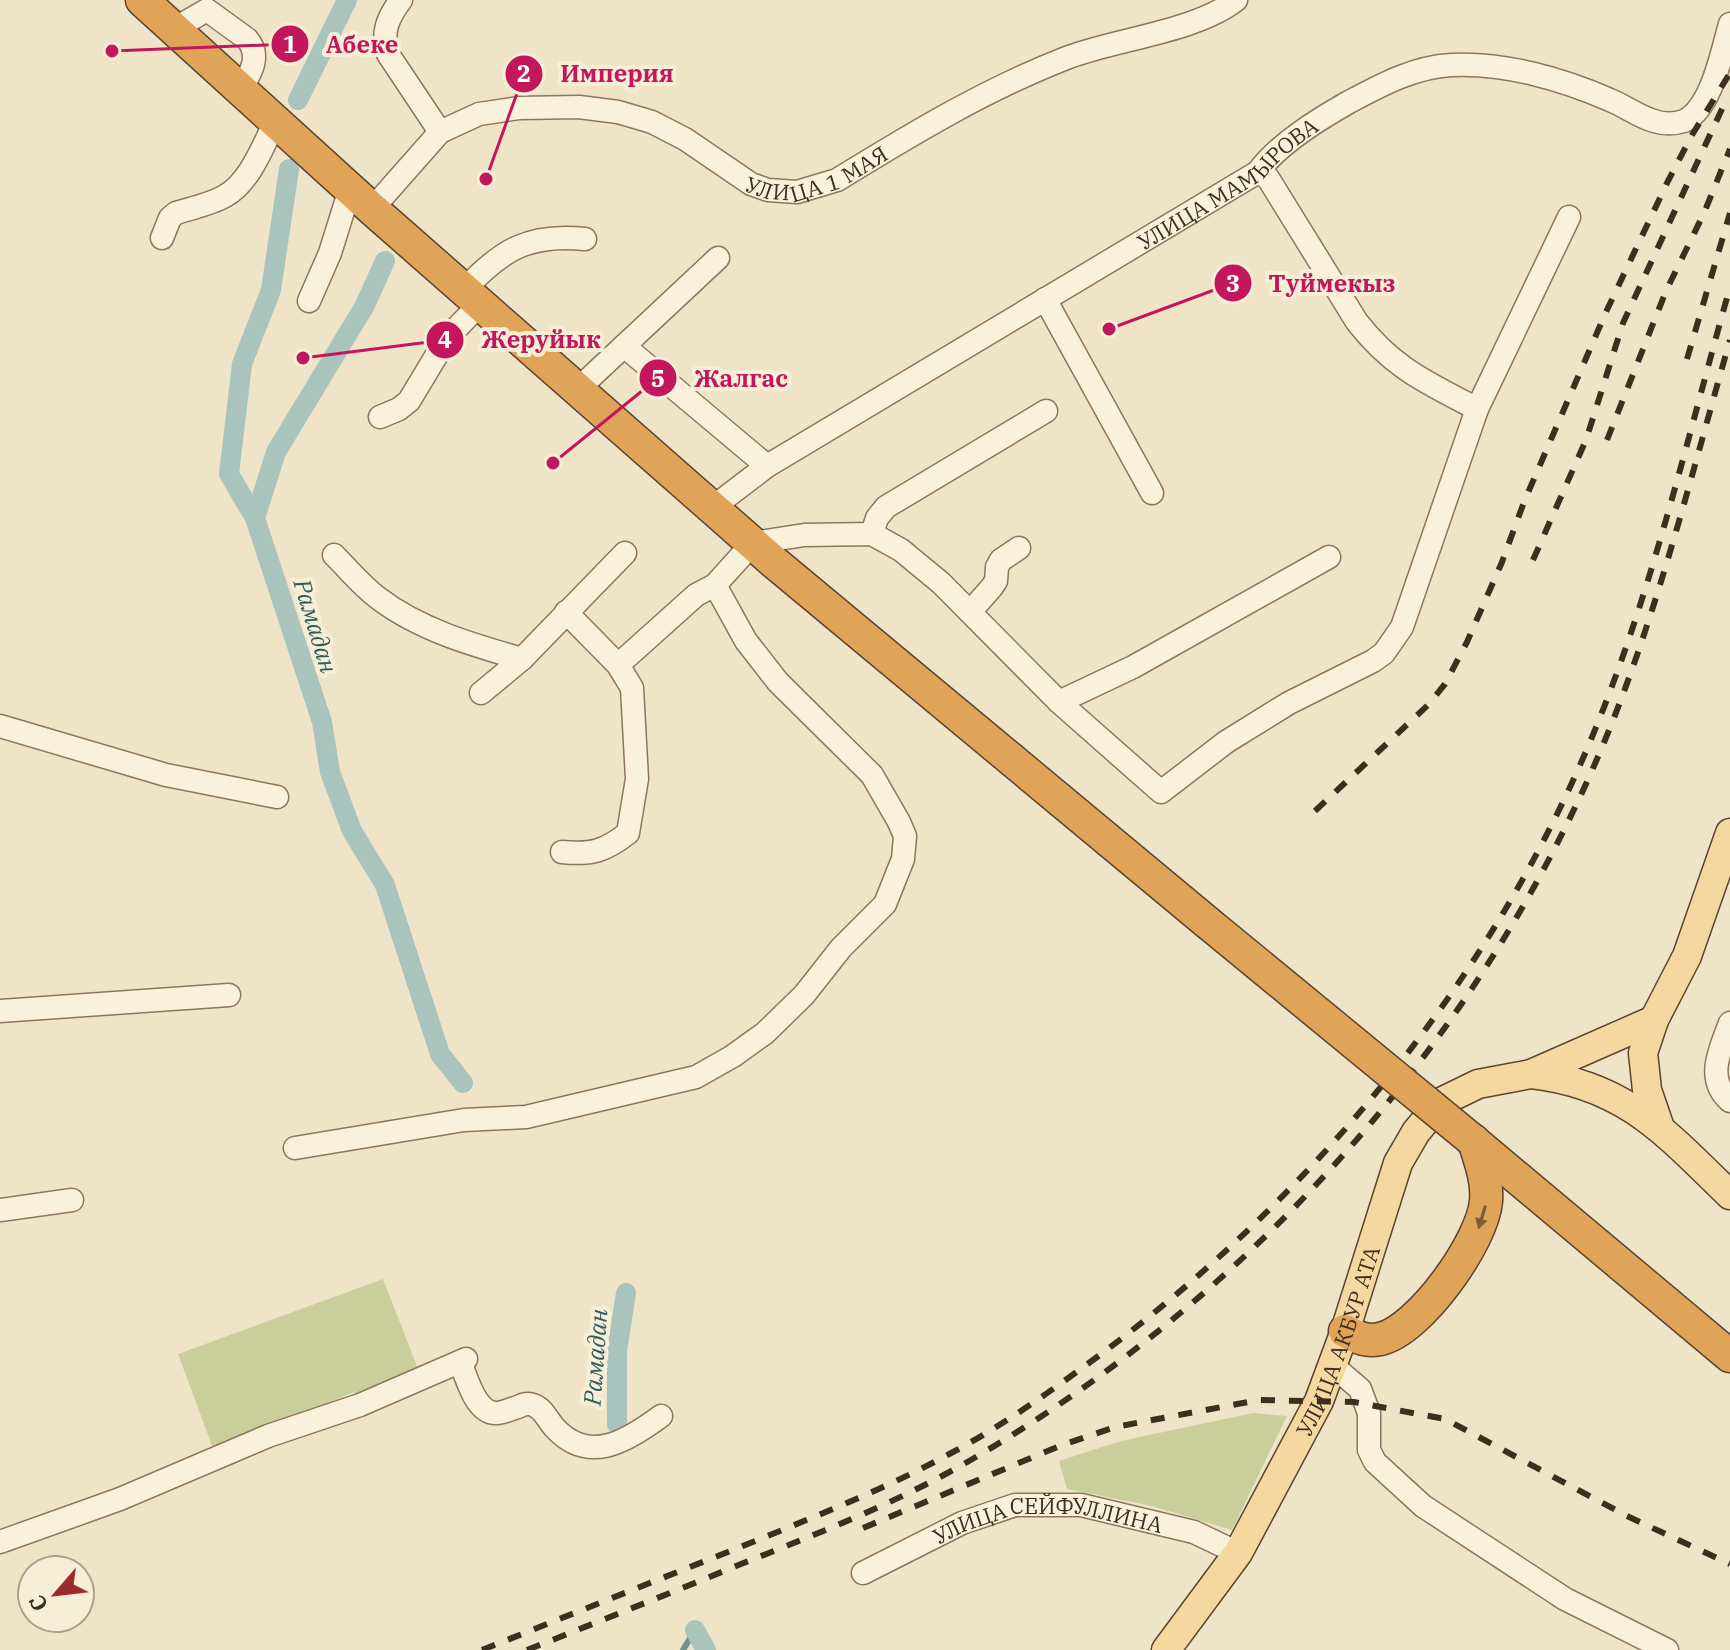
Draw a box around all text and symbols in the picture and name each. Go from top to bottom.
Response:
callout: Абеке [270,20,415,68]
text: 1 [283,28,297,60]
text: Абеке [326,28,398,60]
callout: Империя [504,50,689,98]
text: 2 [517,57,531,89]
text: Империя [560,57,674,89]
street label: УЛИЦА МАМЫРОВА [1131,110,1323,256]
street label: УЛИЦА 1 МАЯ [742,138,892,208]
callout: Туймекыз [1213,259,1412,307]
text: 3 [1226,267,1240,299]
text: Туймекыз [1269,267,1396,299]
callout: Жеруйык [425,316,617,364]
text: 4 [438,323,452,355]
text: Жеруйык [481,323,601,355]
callout: Жалгас [638,354,804,402]
text: 5 [651,362,665,394]
text: Жалгас [694,362,788,394]
water label: Рамадан [286,574,346,677]
one-way arrow [1475,1205,1488,1229]
street label: УЛИЦА АКБУР АТА [1289,1242,1386,1441]
water label: Рамадан [576,1307,614,1407]
street label: УЛИЦА СЕЙФУЛЛИНА [927,1491,1166,1550]
north arrow [16,1554,96,1634]
text: С [22,1590,54,1617]

